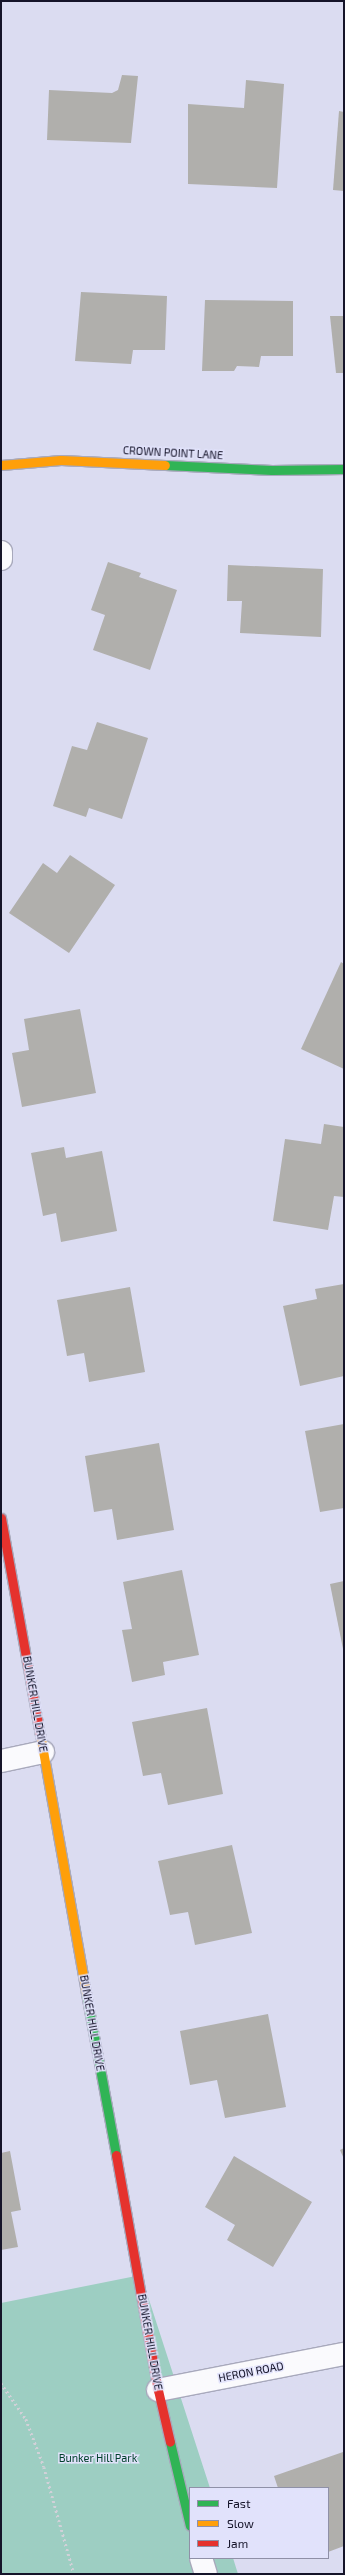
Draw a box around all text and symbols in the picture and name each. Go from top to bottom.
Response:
street label: CROWN POINT LANE [122,444,224,462]
street label: BUNKER HILL DRIVE [20,1655,50,1753]
street label: BUNKER HILL DRIVE [77,1974,107,2072]
street label: BUNKER HILL DRIVE [135,2293,165,2391]
street label: HERON ROAD [217,2359,285,2385]
park label: Bunker Hill Park [58,2451,138,2465]
legend [189,2487,329,2559]
text: Fast [227,2496,250,2510]
text: Slow [227,2516,254,2530]
text: Jam [227,2536,248,2550]

